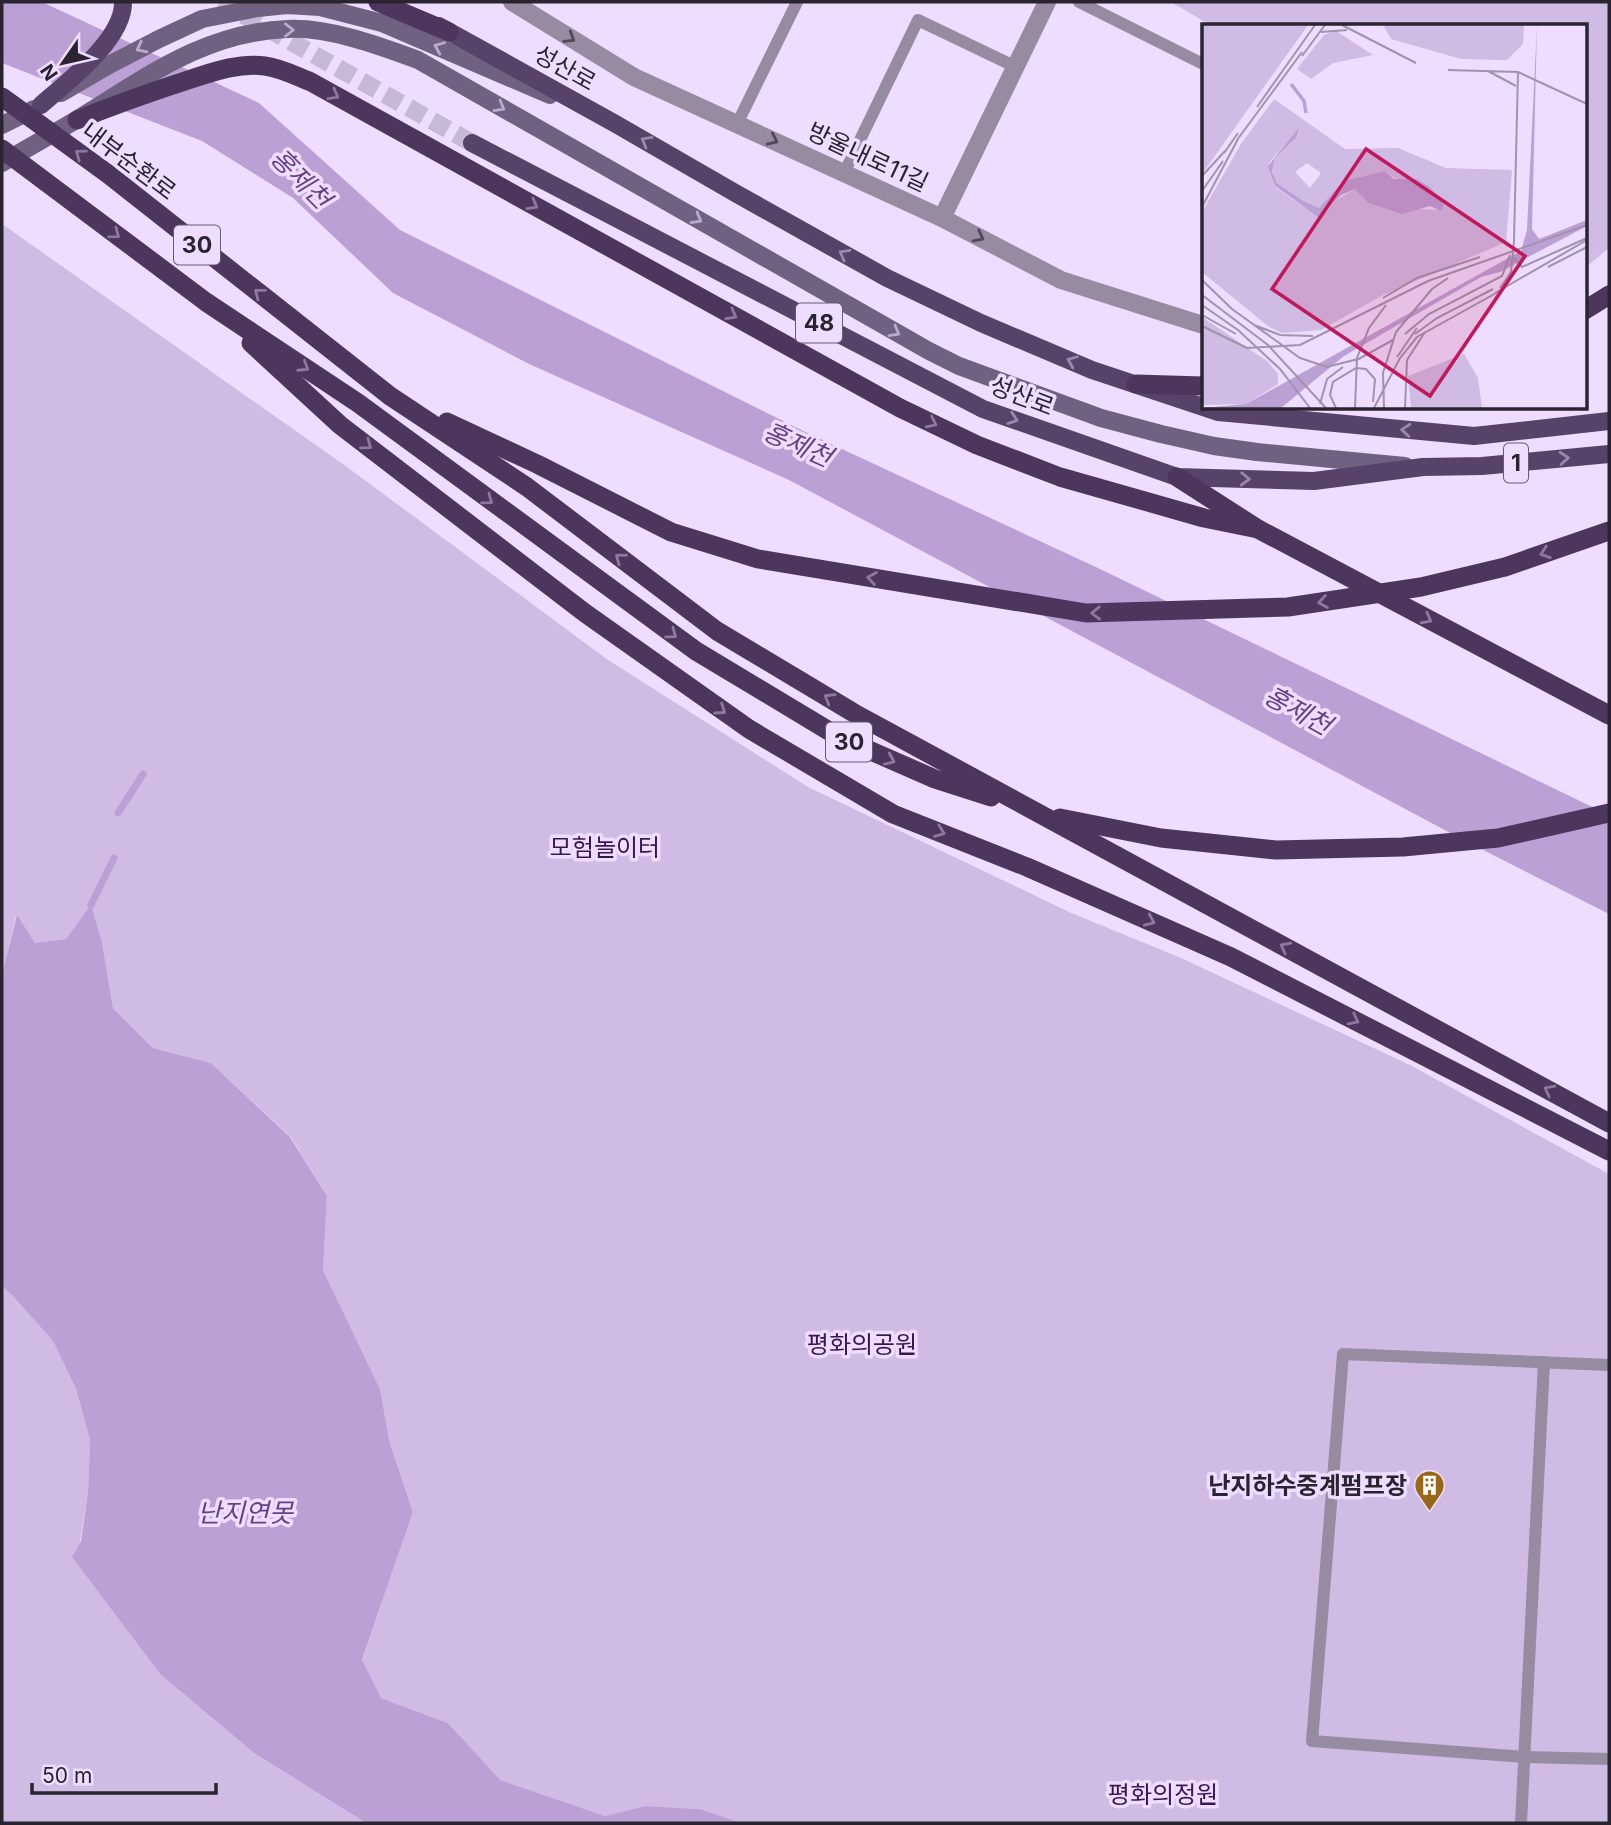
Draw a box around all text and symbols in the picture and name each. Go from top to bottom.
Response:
one-way arrow [284,22,295,38]
inset map [1202,24,1586,410]
north arrow [28,28,98,98]
one-way arrow [563,29,576,42]
street label: 성산로 [529,39,601,97]
one-way arrow [135,40,148,54]
one-way arrow [434,41,446,55]
text: N [36,60,63,85]
one-way arrow [327,87,339,100]
one-way arrow [492,99,505,112]
street label: 내부순환로 [76,116,182,206]
street label: 방울내로11길 [803,116,933,198]
one-way arrow [766,132,778,146]
one-way arrow [641,137,654,150]
water label: 홍제천 [265,142,340,217]
one-way arrow [75,149,88,162]
one-way arrow [526,197,538,210]
one-way arrow [690,211,703,224]
one-way arrow [108,225,120,238]
road number: 30 [174,226,220,264]
one-way arrow [971,228,984,242]
one-way arrow [839,249,851,262]
one-way arrow [255,289,267,302]
road number: 48 [796,304,842,342]
one-way arrow [725,307,738,320]
one-way arrow [888,324,900,337]
one-way arrow [1067,355,1079,369]
one-way arrow [296,359,309,371]
street label: 성산로 [986,371,1058,421]
one-way arrow [1006,411,1018,425]
water label: 홍제천 [759,415,840,474]
one-way arrow [925,415,937,429]
one-way arrow [1400,423,1411,438]
one-way arrow [359,437,371,450]
road number: 1 [1504,444,1528,482]
one-way arrow [1559,451,1570,466]
one-way arrow [1240,471,1251,487]
one-way arrow [480,491,493,504]
one-way arrow [1539,545,1551,559]
one-way arrow [615,553,628,566]
one-way arrow [866,571,878,586]
one-way arrow [1317,594,1329,609]
one-way arrow [1090,605,1101,621]
one-way arrow [1420,610,1432,624]
one-way arrow [664,626,677,638]
water label: 홍제천 [1259,679,1340,742]
one-way arrow [823,693,836,706]
one-way arrow [713,702,726,714]
road number: 30 [826,722,872,762]
one-way arrow [883,751,895,765]
one-way arrow [934,824,946,838]
park label: 모험놀이터 [550,833,660,862]
one-way arrow [1143,913,1155,927]
one-way arrow [1279,942,1292,955]
one-way arrow [1347,1012,1359,1026]
one-way arrow [1544,1085,1556,1098]
park label: 평화의공원 [807,1330,917,1359]
building icon: 난지하수중계펌프장 [1413,1468,1447,1512]
place label: 난지하수중계펌프장 [1208,1471,1407,1500]
water label: 난지연못 [197,1497,295,1528]
scale bar [32,1752,215,1796]
text: 50 m [42,1763,92,1788]
park label: 평화의정원 [1108,1780,1218,1809]

